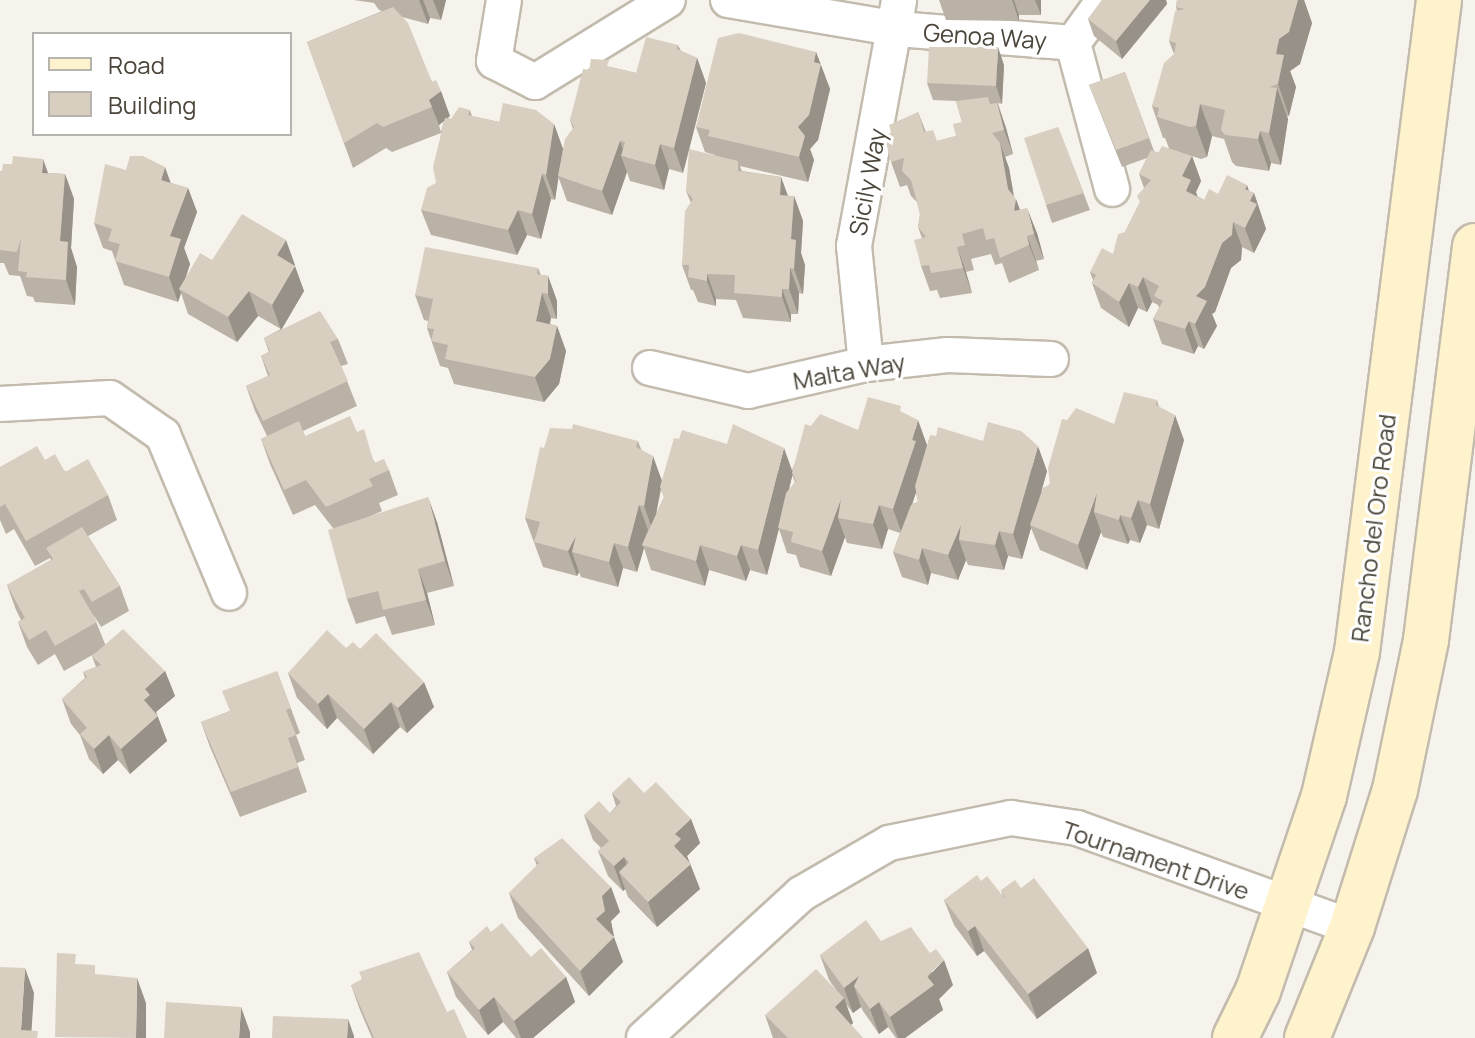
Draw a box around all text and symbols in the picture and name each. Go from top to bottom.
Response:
street label: Genoa Way [922,17,1048,55]
legend [32,32,292,136]
text: Road [108,48,165,81]
text: Building [108,88,196,121]
street label: Sicily Way [843,126,891,238]
street label: Malta Way [791,347,907,395]
street label: Rancho del Oro Road [1345,412,1401,644]
street label: Tournament Drive [1059,815,1253,905]

